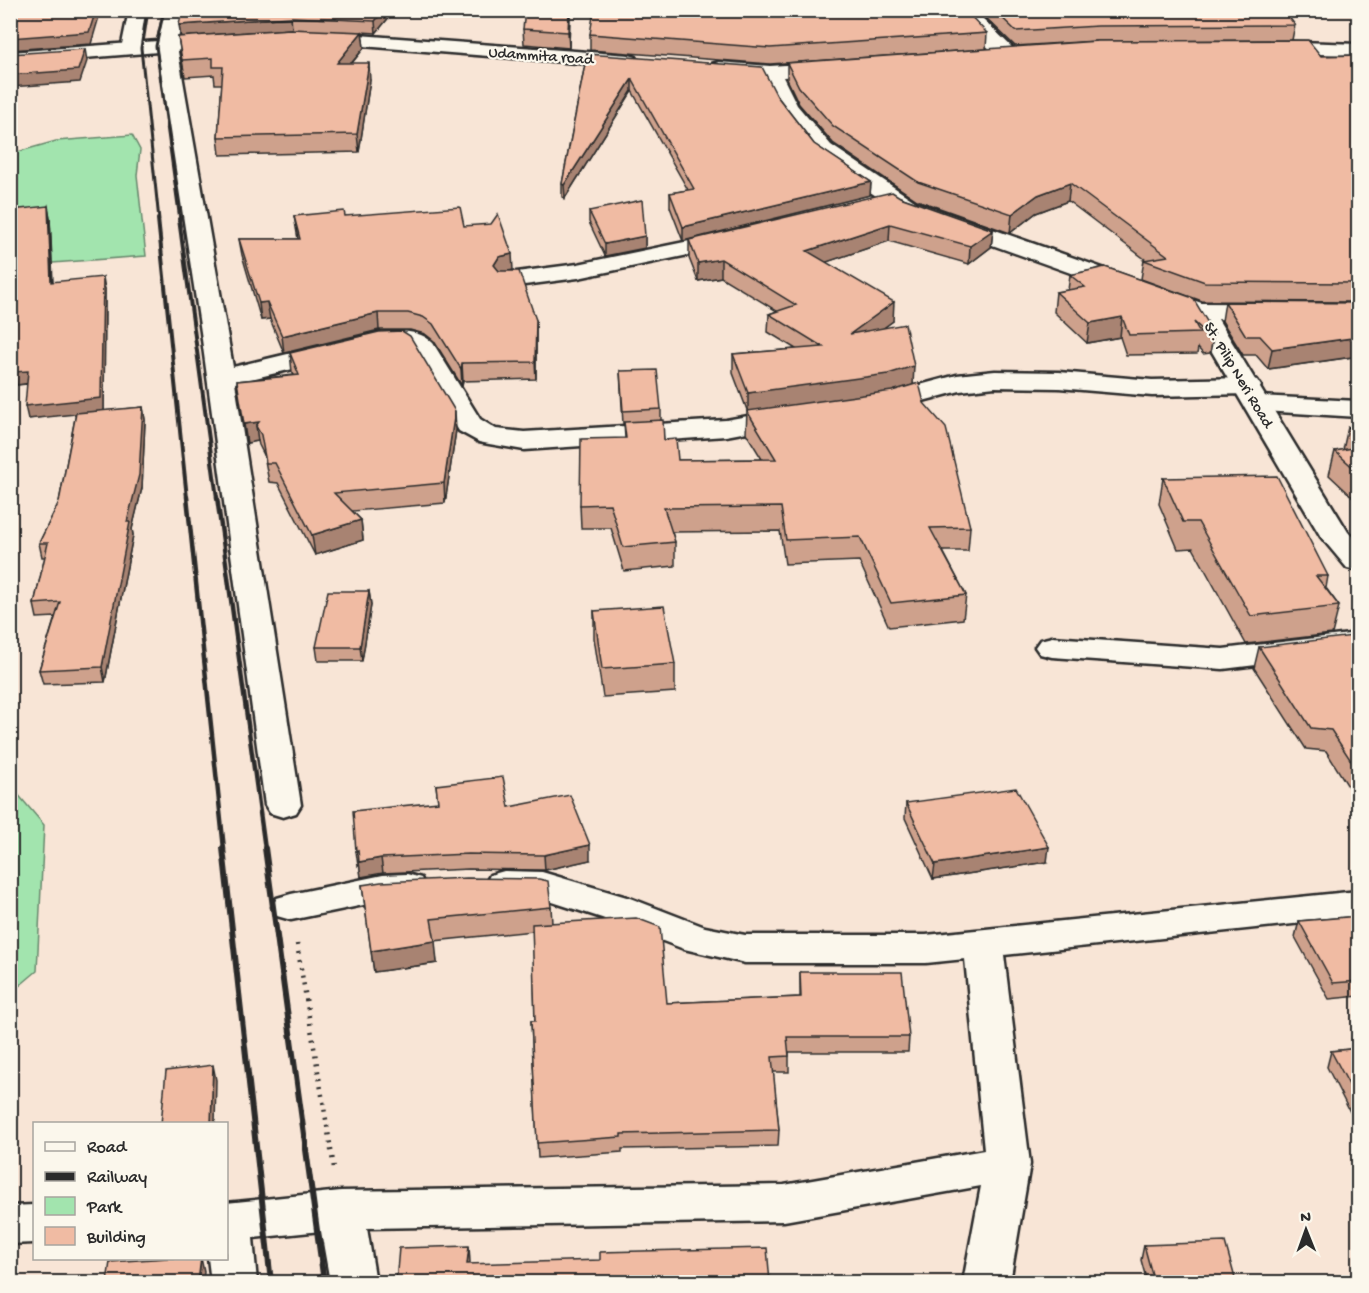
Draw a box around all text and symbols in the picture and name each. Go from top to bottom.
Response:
street label: Udammita road [488,44,595,71]
street label: St. Pilip Neri Road [1198,319,1277,434]
legend [33,1122,228,1260]
text: Road [87,1138,128,1159]
text: Railway [87,1168,147,1189]
text: Park [86,1198,123,1219]
north arrow [1276,1200,1336,1260]
text: N [1300,1209,1312,1228]
text: Building [86,1228,146,1249]

